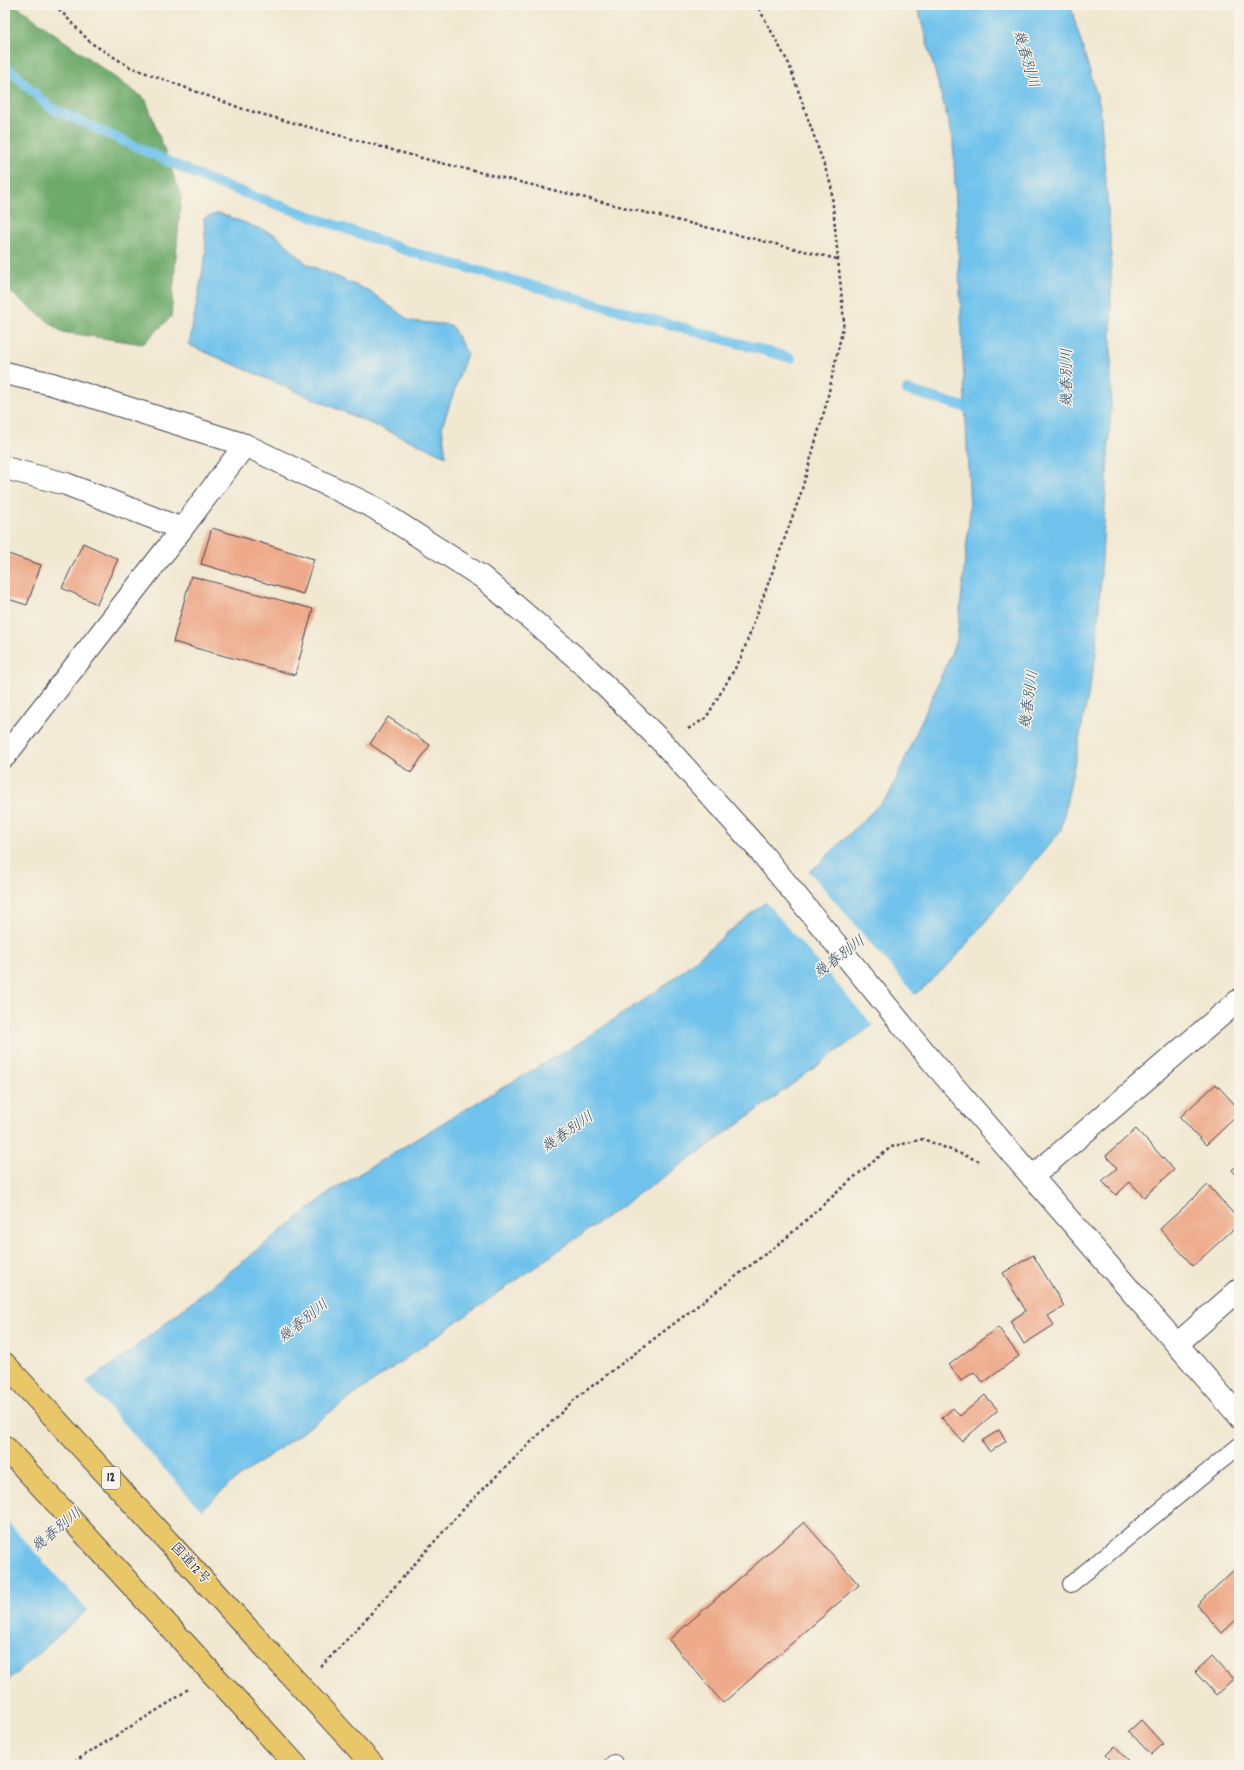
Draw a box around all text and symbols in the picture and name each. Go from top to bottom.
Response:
water label: 幾春別川 [1006,27,1044,91]
water label: 幾春別川 [1057,348,1079,408]
water label: 幾春別川 [1015,669,1045,731]
water label: 幾春別川 [809,931,871,985]
water label: 幾春別川 [537,1107,599,1159]
water label: 幾春別川 [274,1295,334,1349]
road number: 12 [102,1467,120,1489]
water label: 幾春別川 [27,1503,87,1559]
street label: 国道12号 [165,1538,215,1590]

